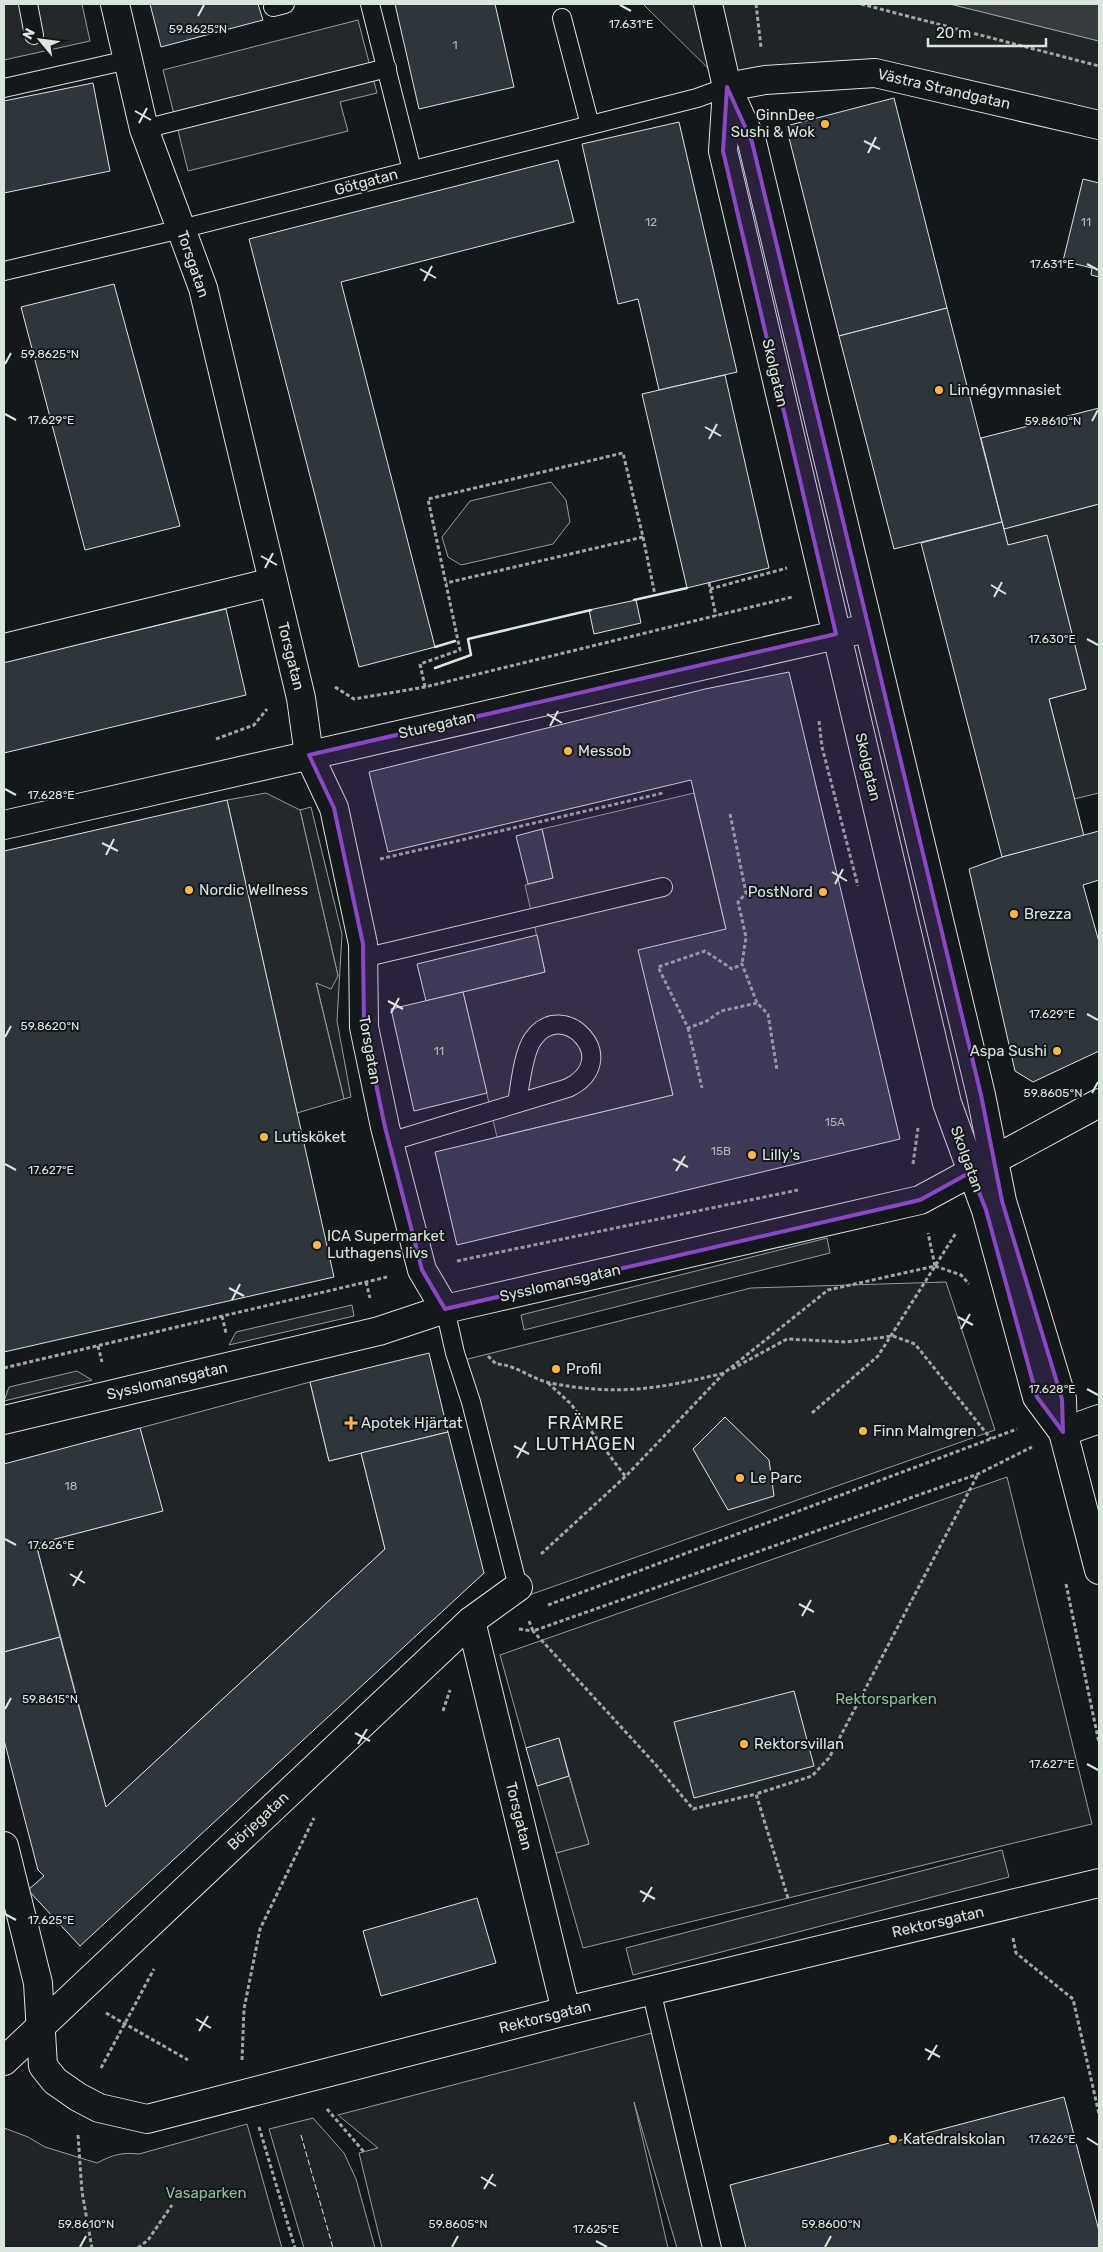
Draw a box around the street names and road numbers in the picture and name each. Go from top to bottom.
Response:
street label: Västra Strandgatan [876,65,1012,113]
street label: Götgatan [332,165,400,199]
street label: Torsgatan [173,228,213,300]
street label: Skolgatan [758,337,792,409]
street label: Torsgatan [274,620,308,692]
street label: Sturegatan [397,707,477,743]
street label: Skolgatan [851,731,885,803]
street label: Torsgatan [355,1014,385,1086]
street label: Skolgatan [947,1123,987,1195]
street label: Sysslomansgatan [498,1260,622,1306]
street label: Sysslomansgatan [105,1358,229,1404]
street label: Torsgatan [502,1780,536,1852]
street label: Börjegatan [224,1788,292,1854]
street label: Rektorsgatan [890,1903,986,1941]
street label: Rektorsgatan [497,1997,593,2037]

